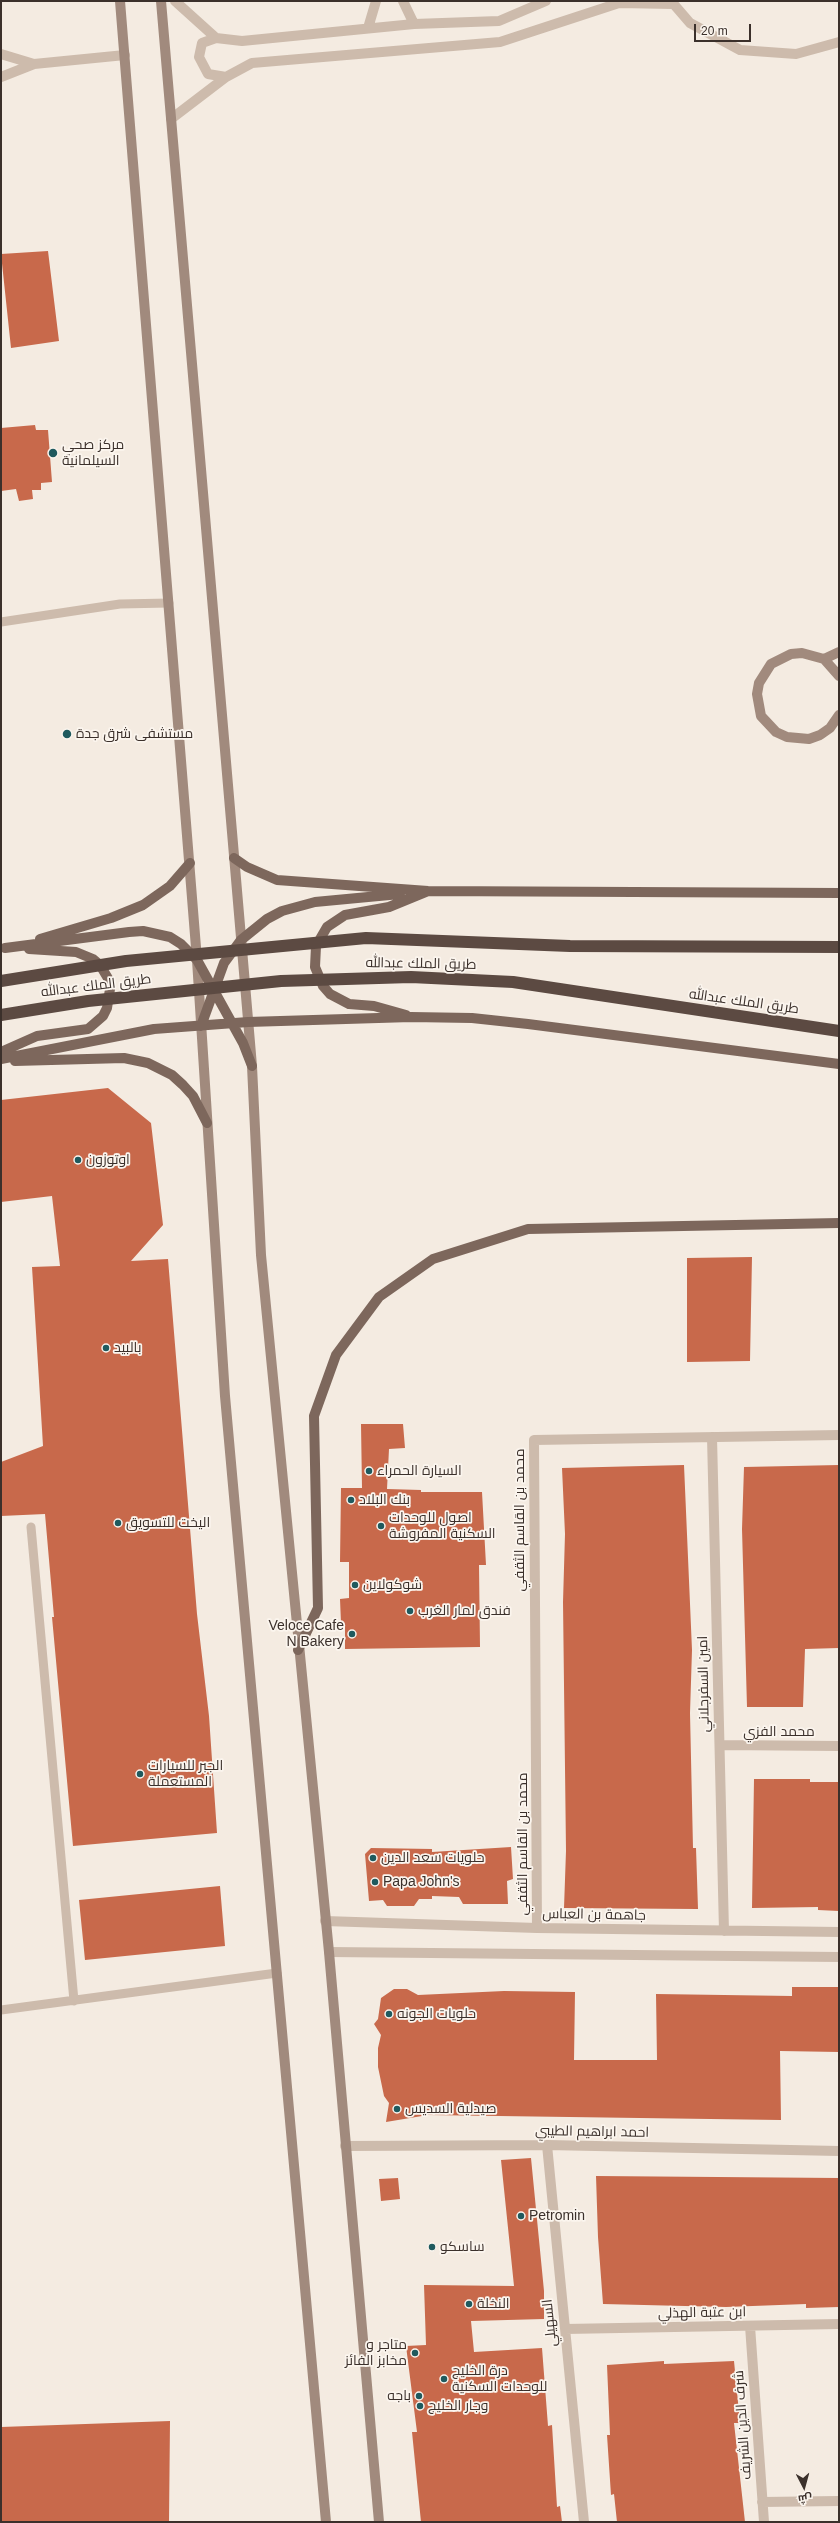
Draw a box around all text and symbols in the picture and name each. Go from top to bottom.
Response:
scale bar [696,16,753,42]
text: 20 m [701,24,728,38]
place label: مركز صحي السيلمانية [62,437,124,470]
marker: مركز صحي السيلمانية [47,447,59,459]
place label: مستشفى شرق جدة [76,726,193,742]
marker: مستشفى شرق جدة [61,728,73,740]
street label: طريق الملك عبدالله [365,955,477,973]
street label: طريق الملك عبدالله [40,971,152,1001]
street label: طريق الملك عبدالله [688,986,800,1018]
place label: اوتوزون [86,1152,130,1168]
marker: اوتوزون [73,1155,83,1165]
place label: بالبيد [114,1340,141,1356]
marker: بالبيد [101,1343,111,1353]
street label: محمد بن القاسم الثقفي [512,1448,528,1592]
place label: السيارة الحمراء [377,1463,462,1479]
marker: السيارة الحمراء [364,1466,374,1476]
place label: بنك البلاد [359,1492,410,1508]
marker: بنك البلاد [346,1495,356,1505]
place label: اصول للوحدات السكنية المفروشة [389,1510,496,1542]
place label: اليخت للتسويق [126,1515,210,1531]
marker: اليخت للتسويق [113,1518,123,1528]
marker: اصول للوحدات السكنية المفروشة [376,1521,386,1531]
place label: شوكولاين [363,1577,422,1593]
marker: شوكولاين [350,1580,360,1590]
place label: فندق لمار الغرب [418,1603,511,1619]
marker: فندق لمار الغرب [405,1606,415,1616]
place label: Veloce Cafe N Bakery [269,1618,344,1650]
marker: Veloce Cafe N Bakery [347,1629,357,1639]
street label: امين السفرجلاني [695,1636,713,1732]
street label: محمد الفزي [743,1724,815,1740]
place label: الجبر للسيارات المستعملة [148,1758,223,1790]
marker: الجبر للسيارات المستعملة [135,1769,145,1779]
street label: محمد بن القاسم الثقفي [515,1772,531,1916]
place label: حلويات سعد الدين [381,1850,484,1866]
marker: حلويات سعد الدين [368,1853,378,1863]
place label: Papa John's [383,1874,460,1890]
marker: Papa John's [370,1877,380,1887]
street label: جاهمة بن العباس [542,1906,646,1924]
place label: حلويات الجونه [397,2006,476,2022]
marker: حلويات الجونه [384,2009,394,2019]
place label: صيدلية السديس [405,2101,496,2117]
marker: صيدلية السديس [392,2104,402,2114]
street label: احمد ابراهيم الطيبي [535,2123,649,2141]
place label: Petromin [529,2208,585,2224]
marker: Petromin [516,2211,526,2221]
place label: ساسكو [440,2239,485,2255]
marker: ساسكو [427,2242,437,2252]
place label: النخلة [477,2296,510,2312]
street label: السهيلي [539,2298,561,2348]
marker: النخلة [464,2299,474,2309]
street label: ابن عتبة الهذلي [658,2304,746,2322]
place label: متاجر و مخابز الفائز [345,2337,407,2370]
marker: متاجر و مخابز الفائز [410,2348,420,2358]
place label: درة الخليج للوحدات السكنية [452,2363,547,2396]
street label: شرف الدين الشريف [731,2370,755,2480]
marker: درة الخليج للوحدات السكنية [439,2374,449,2384]
place label: باجه [387,2388,411,2404]
marker: باجه [414,2391,424,2401]
place label: وجار الخليج [428,2398,488,2414]
marker: وجار الخليج [415,2401,425,2411]
north arrow [784,2467,824,2507]
text: ش [798,2492,813,2506]

